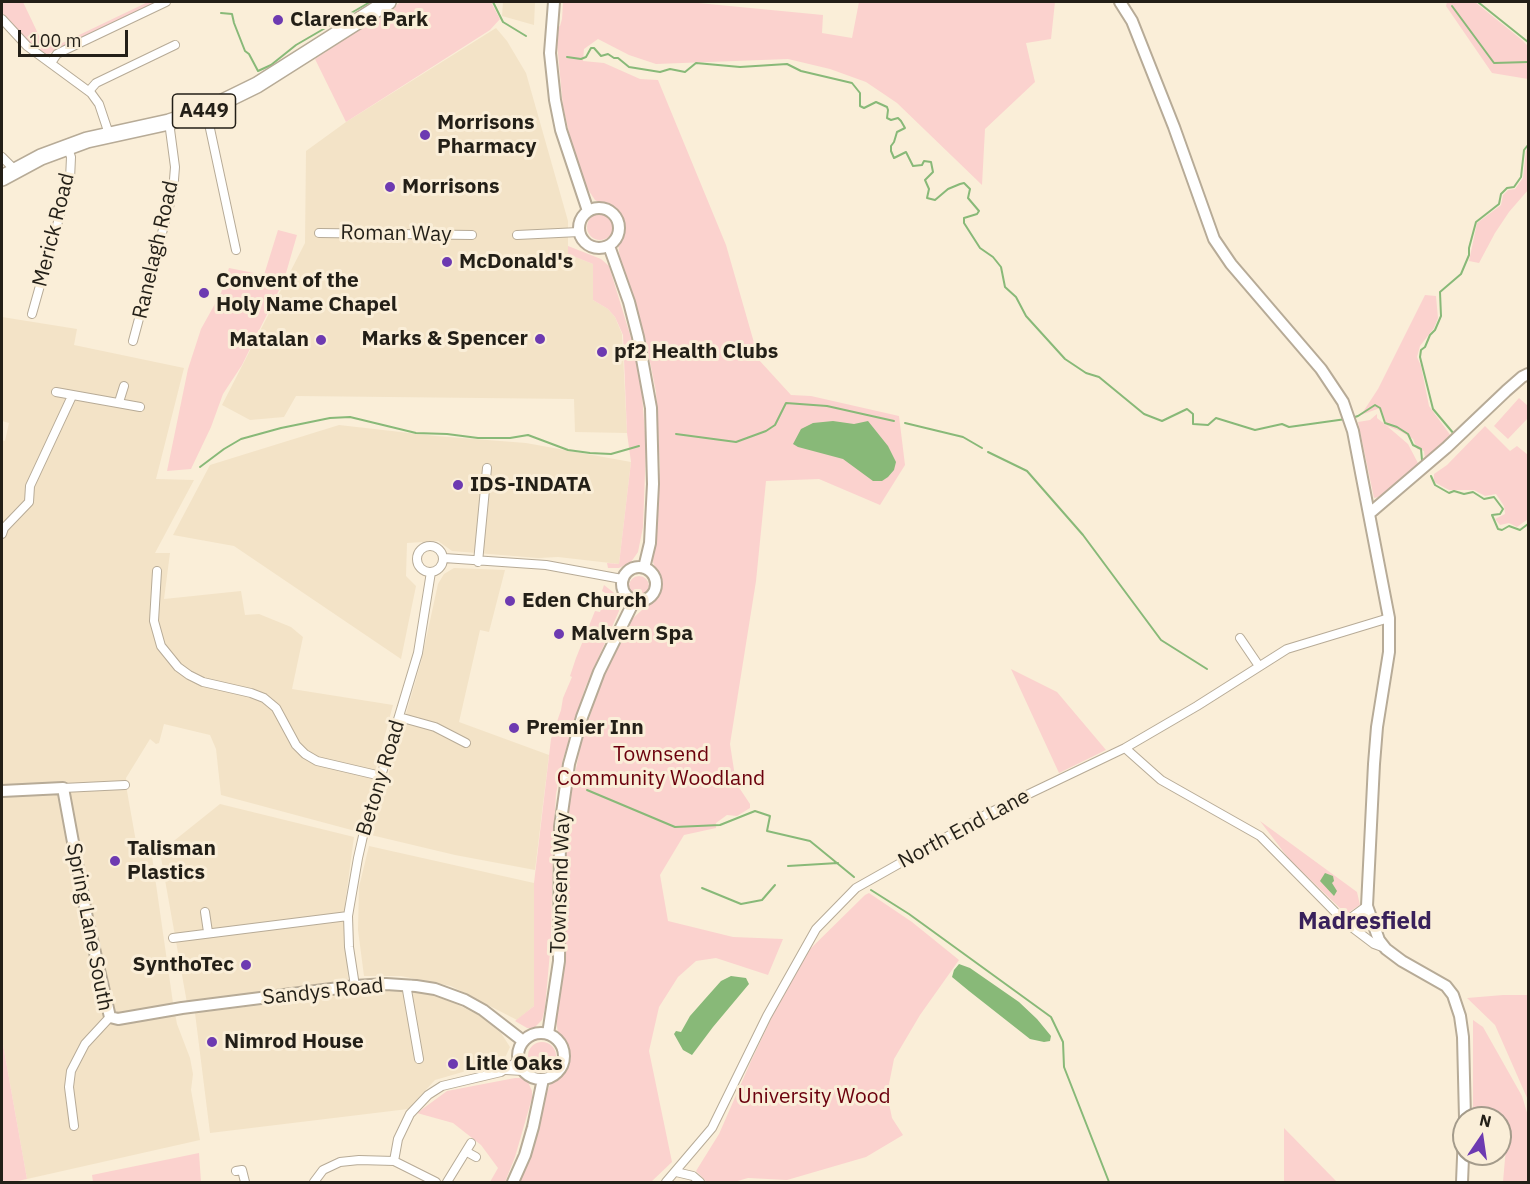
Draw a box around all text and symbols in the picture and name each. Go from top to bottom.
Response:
place label: Clarence Park [290,7,428,33]
marker: Clarence Park [271,13,285,27]
scale bar [21,18,130,56]
text: 100 m [29,29,81,52]
road number: A449 [172,94,236,128]
place label: Morrisons Pharmacy [437,110,537,160]
marker: Morrisons Pharmacy [418,128,432,142]
street label: Merick Road [28,170,80,290]
place label: Morrisons [402,174,500,200]
street label: Ranelagh Road [128,178,184,322]
marker: Morrisons [383,180,397,194]
street label: Roman Way [340,220,452,248]
place label: McDonald's [459,249,573,275]
marker: McDonald's [440,255,454,269]
place label: Convent of the Holy Name Chapel [216,268,397,318]
marker: Convent of the Holy Name Chapel [197,286,211,300]
place label: Marks & Spencer [362,326,528,352]
place label: Matalan [229,327,309,353]
marker: Marks & Spencer [533,332,547,346]
marker: Matalan [314,333,328,347]
place label: pf2 Health Clubs [614,339,778,365]
marker: pf2 Health Clubs [595,345,609,359]
place label: IDS-INDATA [470,472,591,498]
marker: IDS-INDATA [451,478,465,492]
place label: Eden Church [522,588,647,614]
marker: Eden Church [503,594,517,608]
place label: Malvern Spa [571,621,693,647]
marker: Malvern Spa [552,627,566,641]
place label: Premier Inn [526,715,644,741]
street label: Betony Road [351,717,411,839]
marker: Premier Inn [507,721,521,735]
park label: Townsend Community Woodland [557,742,765,792]
street label: North End Lane [894,784,1034,874]
street label: Townsend Way [546,812,576,954]
place label: Talisman Plastics [127,836,216,886]
street label: Spring Lane South [60,841,118,1013]
marker: Talisman Plastics [108,854,122,868]
district label: Madresfield [1298,908,1432,936]
place label: SynthoTec [133,952,234,978]
marker: SynthoTec [239,958,253,972]
street label: Sandys Road [261,973,385,1011]
place label: Nimrod House [224,1029,364,1055]
marker: Nimrod House [205,1035,219,1049]
place label: Litle Oaks [465,1051,563,1077]
marker: Litle Oaks [446,1057,460,1071]
park label: University Wood [737,1084,891,1110]
north arrow [1452,1106,1512,1166]
text: N [1478,1109,1493,1131]

